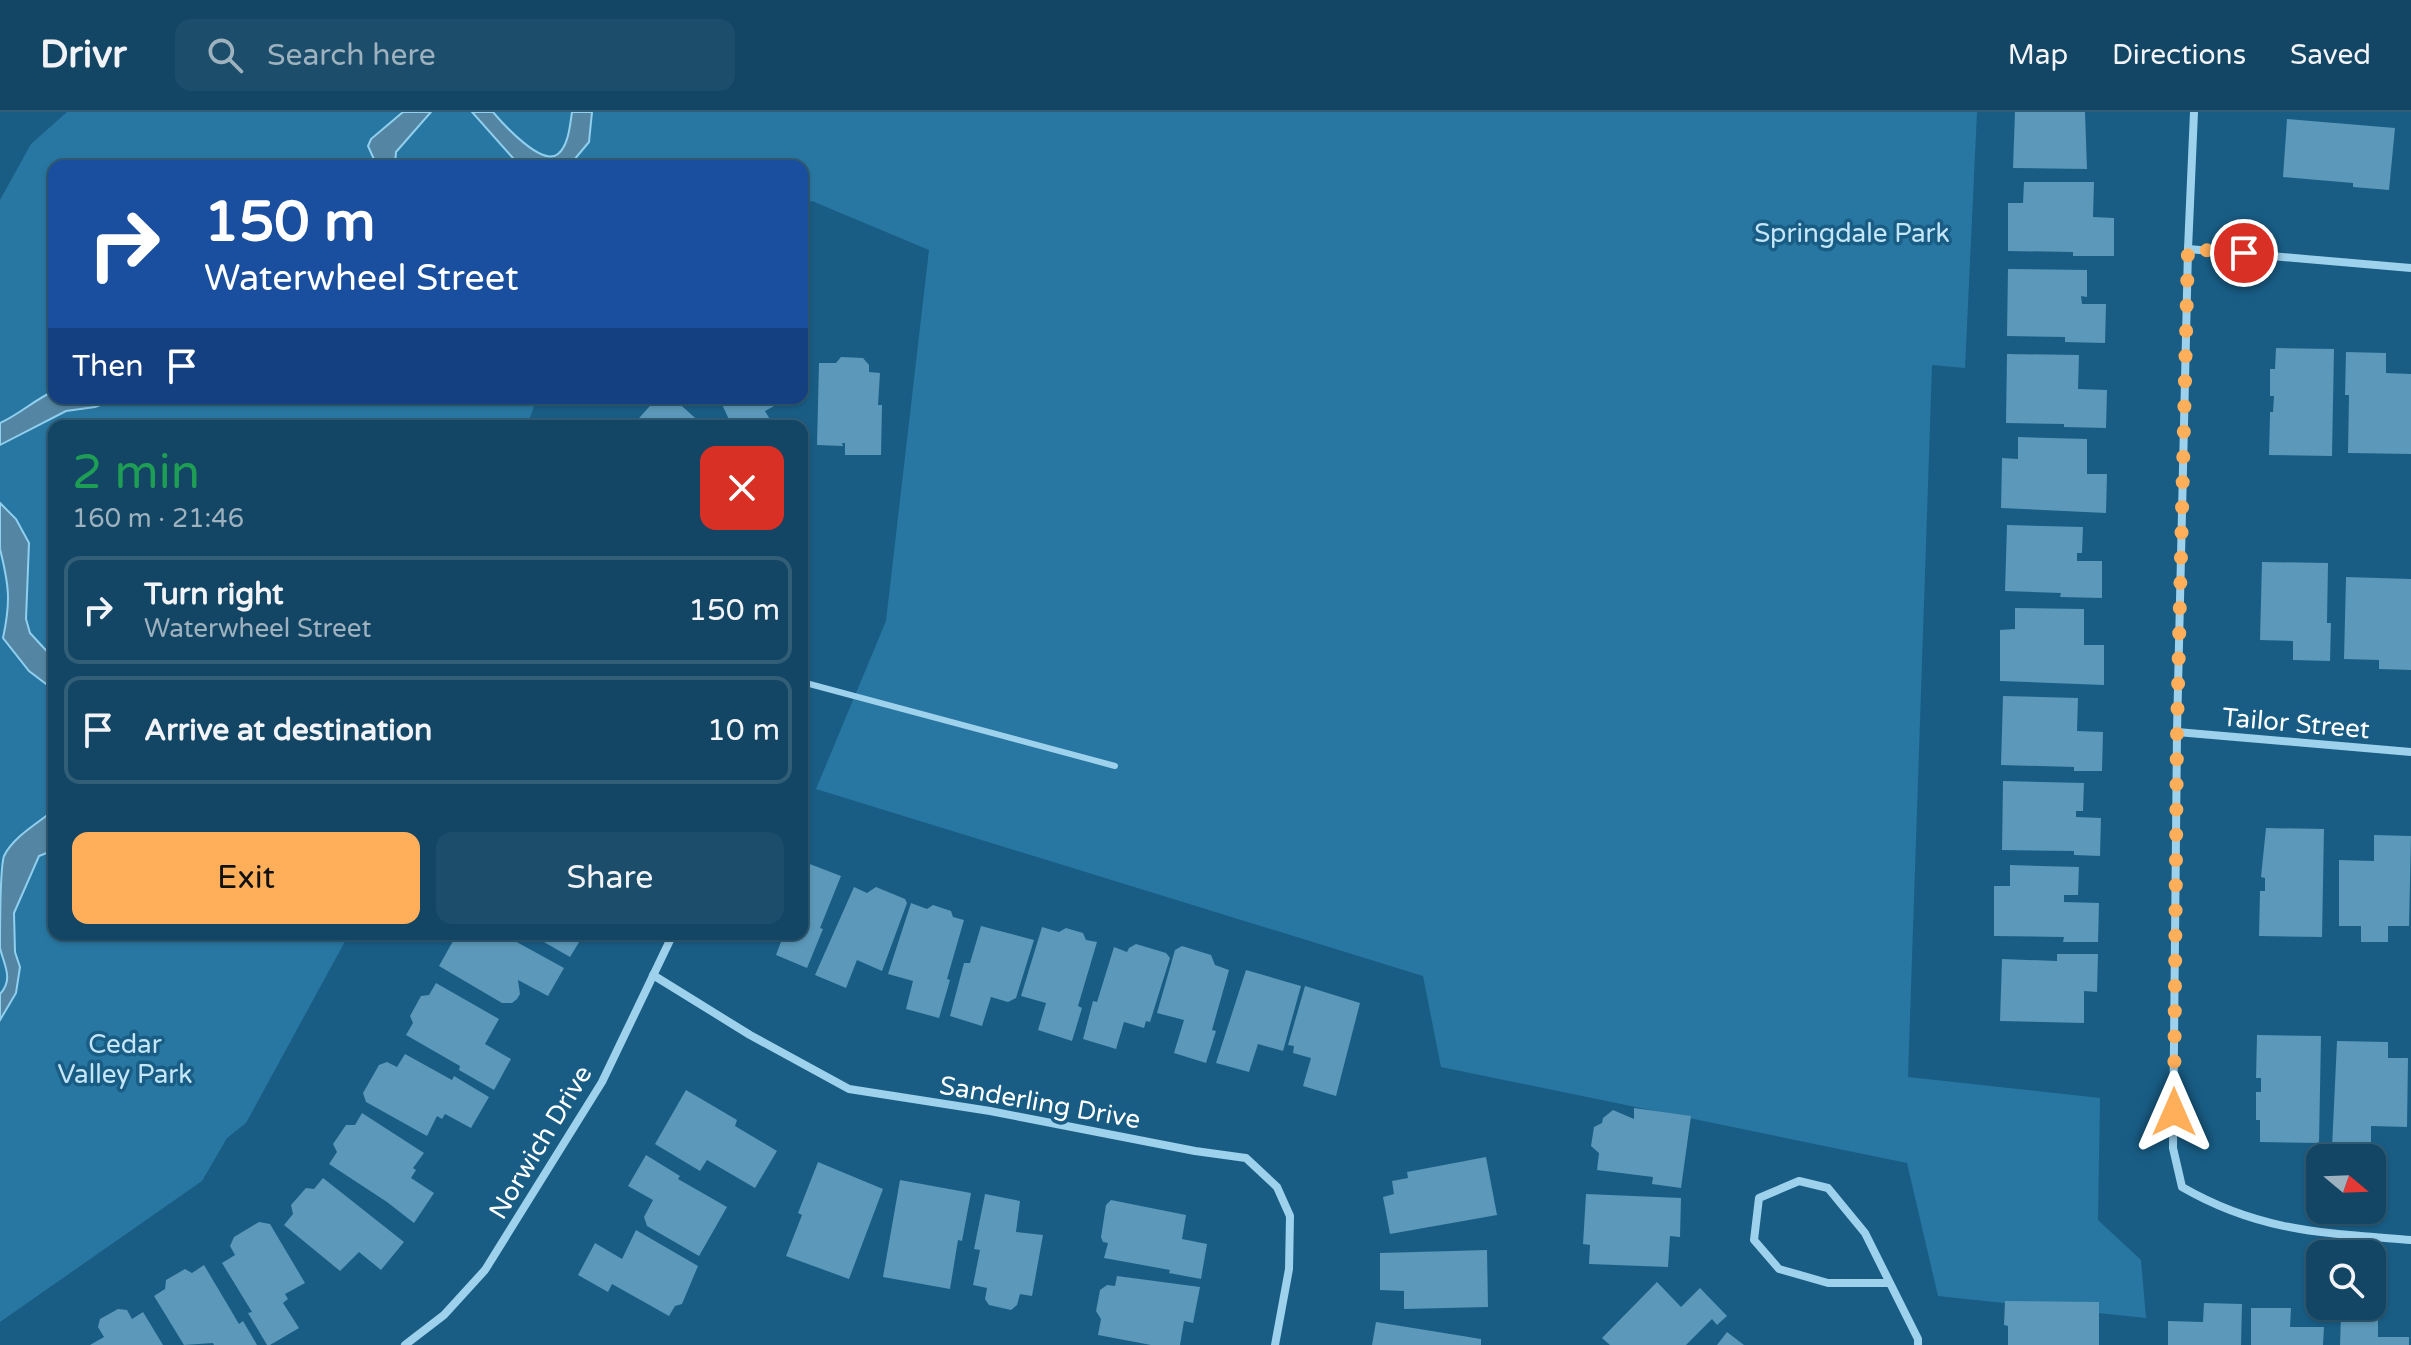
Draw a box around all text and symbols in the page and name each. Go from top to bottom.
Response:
search box [175,19,735,91]
text: Drivr [40,32,127,78]
icon: search [203,33,247,77]
text: Search here [267,37,436,74]
text: Map [2008,38,2068,72]
text: Directions [2112,38,2246,72]
text: Saved [2290,38,2371,72]
text: 150 m [204,189,375,256]
icon: right [72,192,176,296]
park label: Springdale Park [1754,218,1950,249]
pin [2210,219,2278,287]
icon: arrive [2222,231,2266,275]
text: Waterwheel Street [204,257,519,300]
icon: arrive [160,344,204,388]
text: Then [72,348,144,385]
text: 2 min [72,444,200,502]
button: close [700,446,784,530]
text: 160 m · 21:46 [72,503,244,534]
text: Turn right [144,576,284,613]
icon: right [76,588,120,632]
text: 150 m [688,592,780,629]
text: Waterwheel Street [144,613,371,644]
street label: Tailor Street [2221,702,2371,745]
icon: arrive [76,708,120,752]
text: Arrive at destination [144,712,432,749]
text: 10 m [707,712,780,749]
button: Exit [72,832,420,924]
button: Share [436,832,784,924]
park label: Cedar Valley Park [57,1029,193,1090]
street label: Norwich Drive [482,1060,598,1225]
street label: Sanderling Drive [937,1070,1143,1135]
position arrow [2132,1070,2216,1154]
north arrow [2306,1144,2386,1224]
map controls [2306,1144,2386,1320]
button: search [2306,1240,2386,1320]

